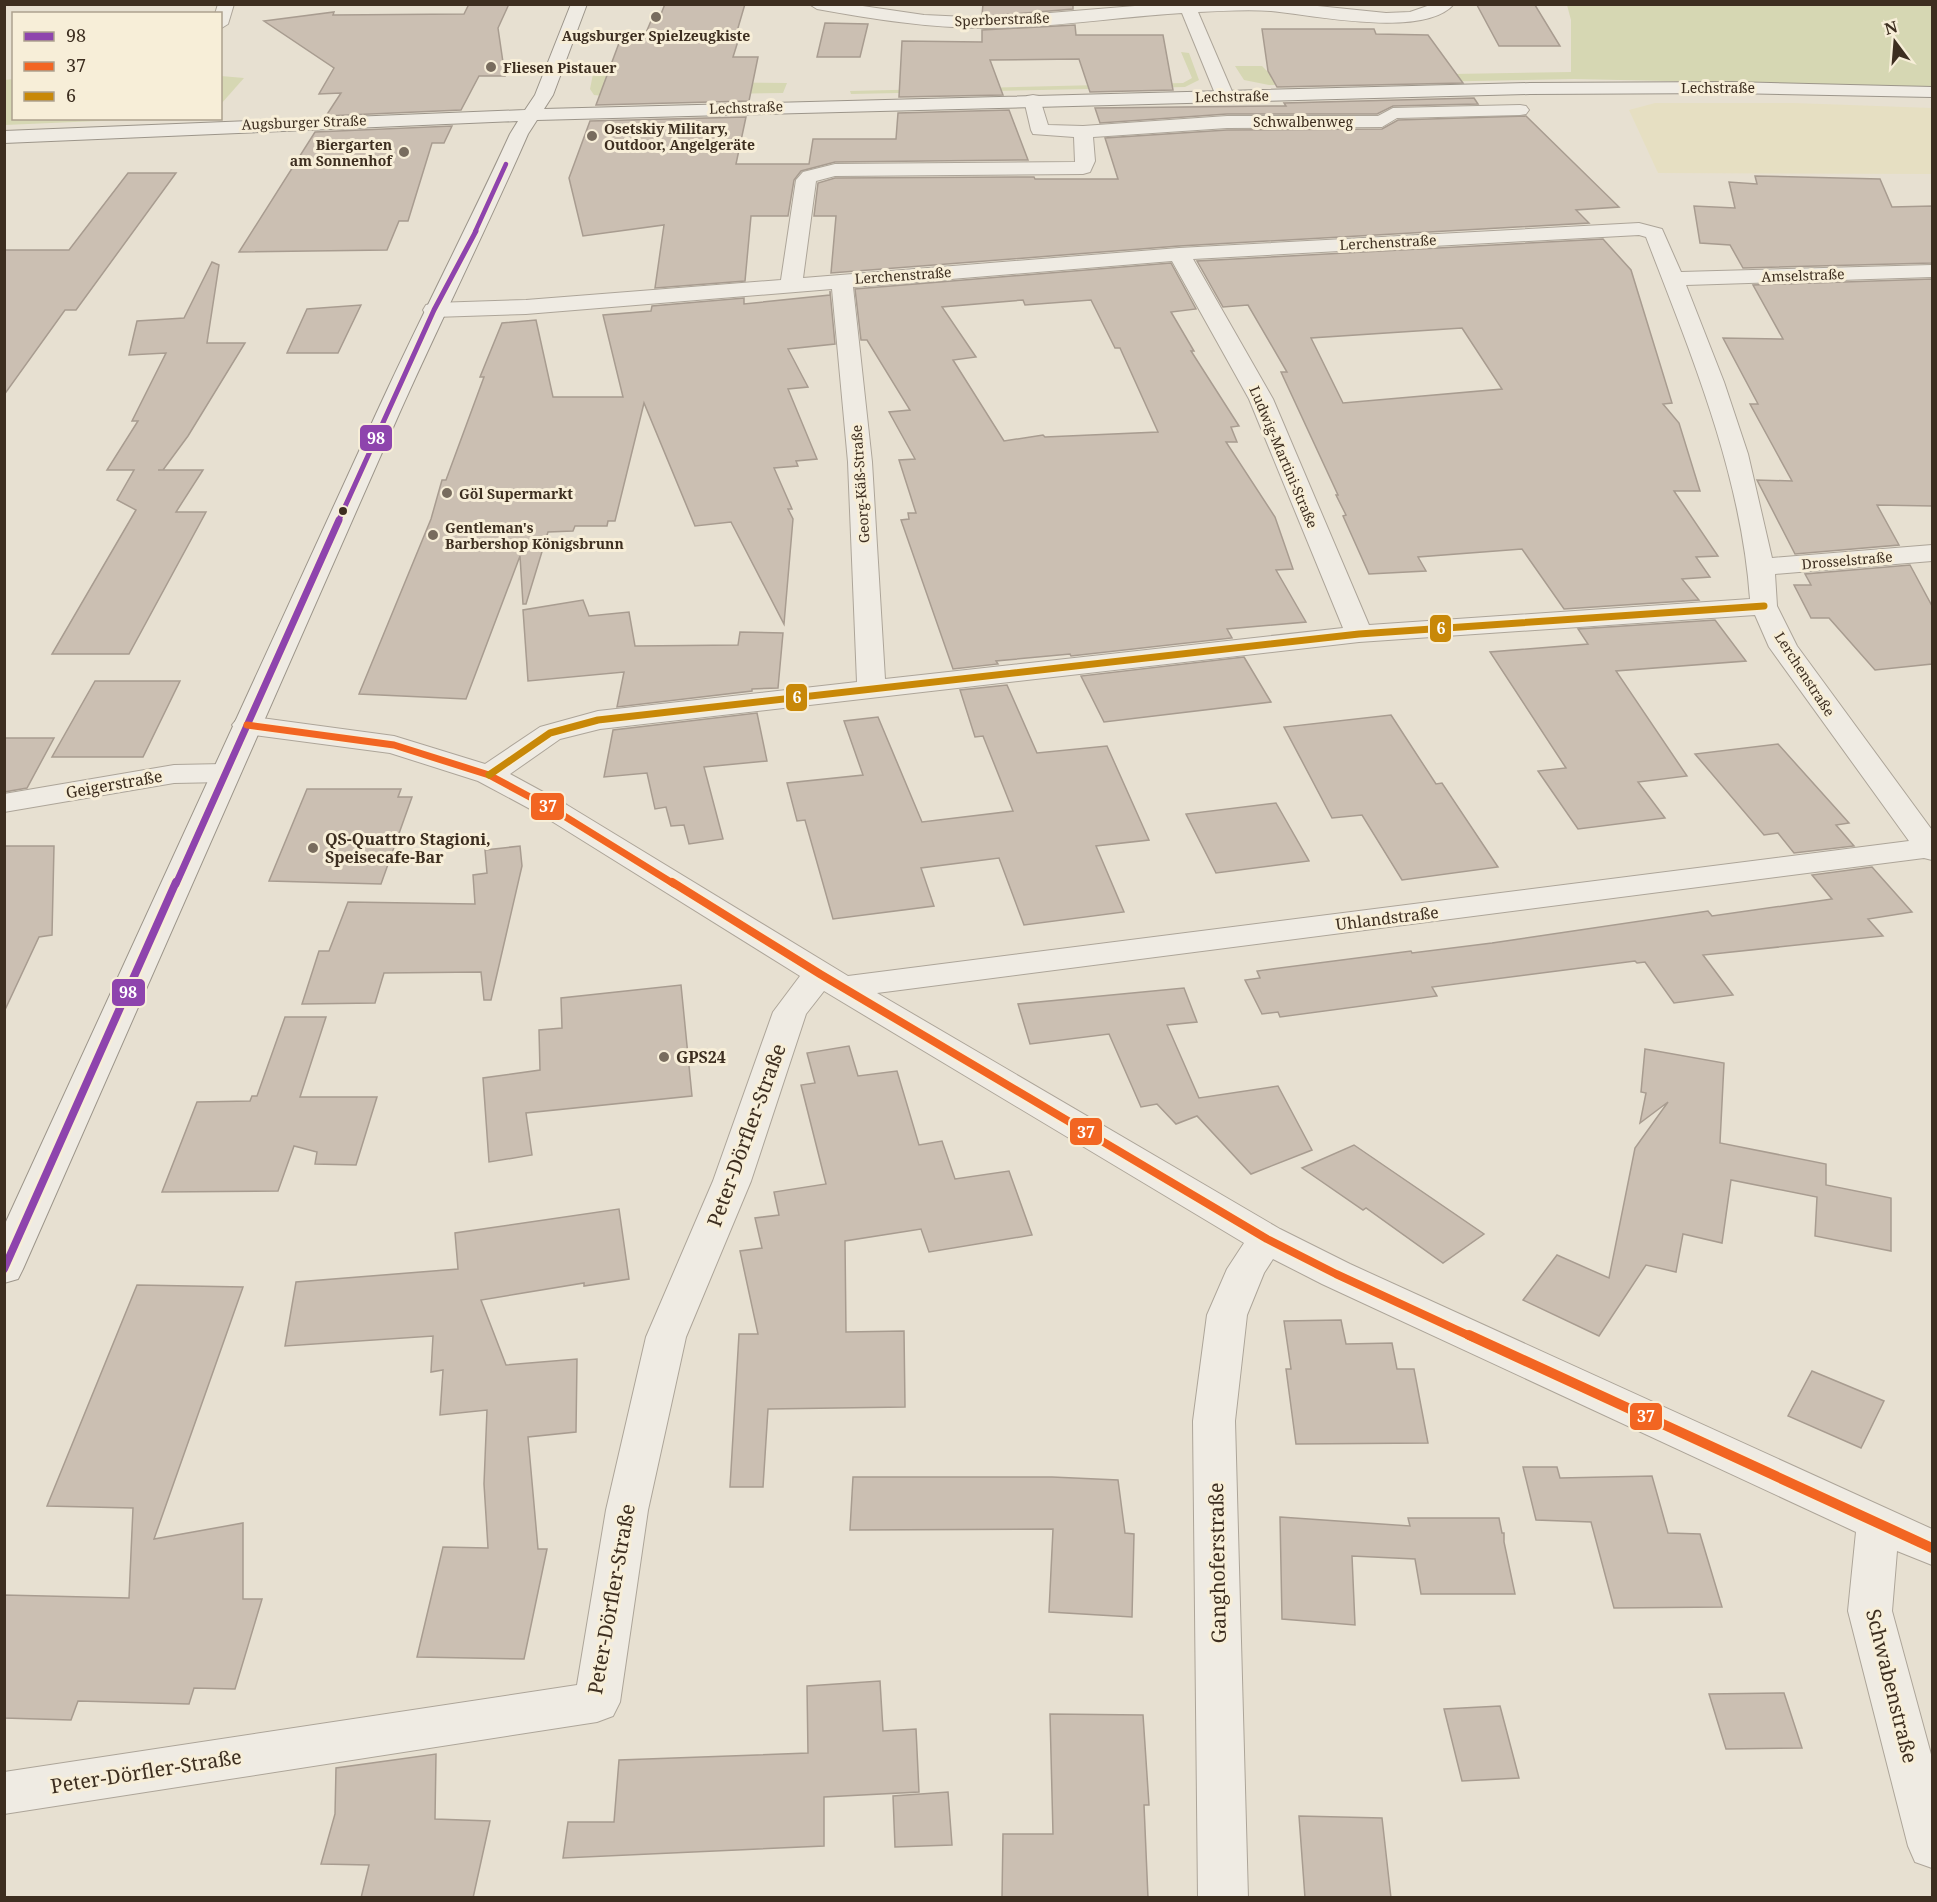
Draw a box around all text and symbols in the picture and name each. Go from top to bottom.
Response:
street label: Sperberstraße [954,8,1050,30]
marker: Augsburger Spielzeugkiste [649,10,663,24]
legend [12,12,222,120]
north arrow [1865,12,1925,72]
text: N [1882,15,1900,40]
text: 98 [66,23,86,47]
place label: Augsburger Spielzeugkiste [562,26,750,45]
text: 37 [66,53,86,77]
place label: Fliesen Pistauer [503,58,617,77]
marker: Fliesen Pistauer [484,60,498,74]
street label: Lechstraße [1681,78,1755,97]
text: 6 [66,83,76,107]
street label: Lechstraße [1195,86,1269,106]
street label: Lechstraße [709,96,783,118]
street label: Augsburger Straße [241,110,367,134]
street label: Schwalbenweg [1253,112,1353,131]
place label: Osetskiy Military, Outdoor, Angelgeräte [604,119,755,154]
marker: Osetskiy Military, Outdoor, Angelgeräte [585,129,599,143]
place label: Biergarten am Sonnenhof [290,135,393,170]
marker: Biergarten am Sonnenhof [397,145,411,159]
street label: Lerchenstraße [1339,230,1437,254]
street label: Lerchenstraße [854,262,952,288]
street label: Amselstraße [1761,264,1845,286]
street label: Ludwig-Martini-Straße [1245,383,1323,531]
line badge: 98 [359,424,393,452]
street label: Georg-Käß-Straße [846,424,874,544]
text: 98 [367,427,385,449]
place label: Göl Supermarkt [459,484,573,503]
marker: Göl Supermarkt [440,486,454,500]
unlabelled marker [337,505,349,517]
place label: Gentleman's Barbershop Königsbrunn [445,518,624,553]
marker: Gentleman's Barbershop Königsbrunn [426,528,440,542]
street label: Drosselstraße [1801,547,1893,573]
line badge: 6 [1429,614,1452,643]
text: 6 [1436,617,1446,639]
street label: Lerchenstraße [1771,628,1839,720]
line badge: 6 [785,683,808,712]
text: 6 [792,686,802,708]
street label: Geigerstraße [64,765,164,803]
line badge: 37 [530,792,565,821]
text: 37 [539,795,557,817]
place label: QS-Quattro Stagioni, Speisecafe-Bar [325,828,491,868]
marker: QS-Quattro Stagioni, Speisecafe-Bar [306,841,320,855]
street label: Uhlandstraße [1334,901,1440,935]
line badge: 98 [111,978,146,1007]
text: 98 [119,981,137,1003]
street label: Peter-Dörfler-Straße [700,1040,792,1230]
place label: GPS24 [676,1046,726,1068]
marker: GPS24 [657,1050,671,1064]
line badge: 37 [1069,1117,1103,1146]
text: 37 [1077,1121,1095,1143]
line badge: 37 [1629,1402,1663,1431]
text: 37 [1637,1405,1655,1427]
street label: Ganghoferstraße [1202,1482,1232,1644]
street label: Peter-Dörfler-Straße [581,1502,641,1696]
street label: Schwabenstraße [1860,1606,1924,1766]
street label: Peter-Dörfler-Straße [49,1743,243,1799]

